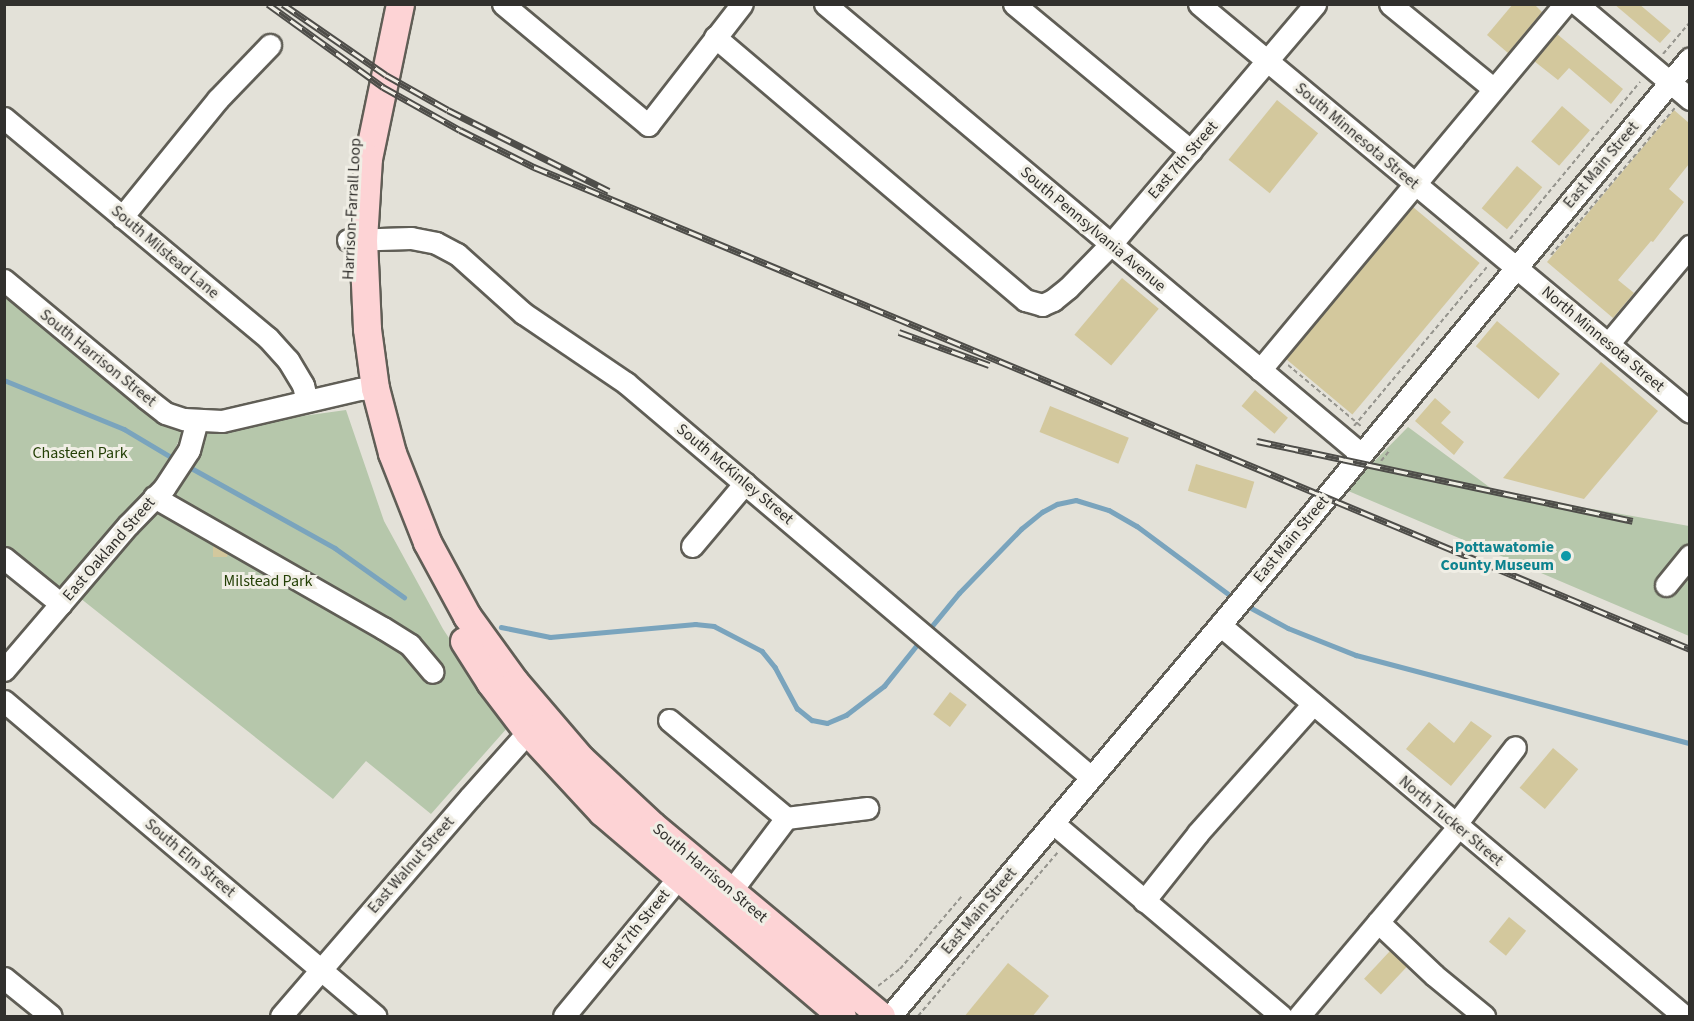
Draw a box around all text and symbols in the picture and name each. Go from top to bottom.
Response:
street label: South Minnesota Street [1291,79,1423,193]
street label: East 7th Street [1144,117,1222,203]
street label: East Main Street [1559,118,1643,212]
street label: Harrison-Farrall Loop [339,138,365,280]
street label: South Pennsylvania Avenue [1016,162,1170,296]
street label: South Milstead Lane [107,201,223,303]
street label: North Minnesota Street [1538,282,1668,396]
street label: South Harrison Street [36,305,160,411]
street label: South McKinley Street [673,419,797,529]
park label: Chasteen Park [32,443,128,463]
street label: East Main Street [1249,492,1333,586]
street label: East Oakland Street [59,493,159,605]
place label: Pottawatomie County Museum [1440,537,1554,575]
marker: Pottawatomie County Museum [1559,549,1573,563]
park label: Milstead Park [224,571,312,591]
street label: North Tucker Street [1395,772,1507,870]
street label: East Walnut Street [364,813,458,917]
street label: South Elm Street [141,815,239,901]
street label: South Harrison Street [649,819,771,927]
street label: East Main Street [937,864,1021,958]
street label: East 7th Street [598,885,674,973]

